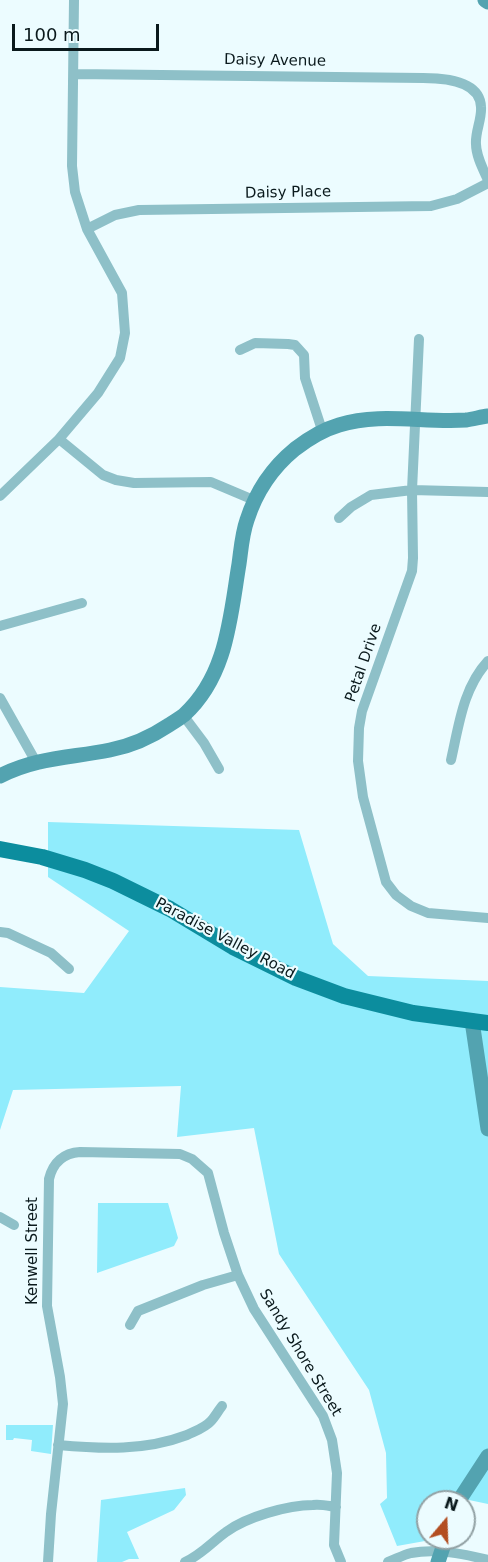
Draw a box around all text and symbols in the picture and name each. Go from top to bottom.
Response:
scale bar [15,12,162,50]
text: 100 m [23,24,81,45]
street label: Daisy Avenue [224,51,326,71]
street label: Daisy Place [245,183,331,203]
street label: Petal Drive [342,621,386,705]
street label: Paradise Valley Road [152,895,298,983]
street label: Kenwell Street [24,1197,42,1305]
street label: Sandy Shore Street [255,1286,345,1420]
north arrow [416,1490,476,1550]
text: N [442,1493,461,1516]

